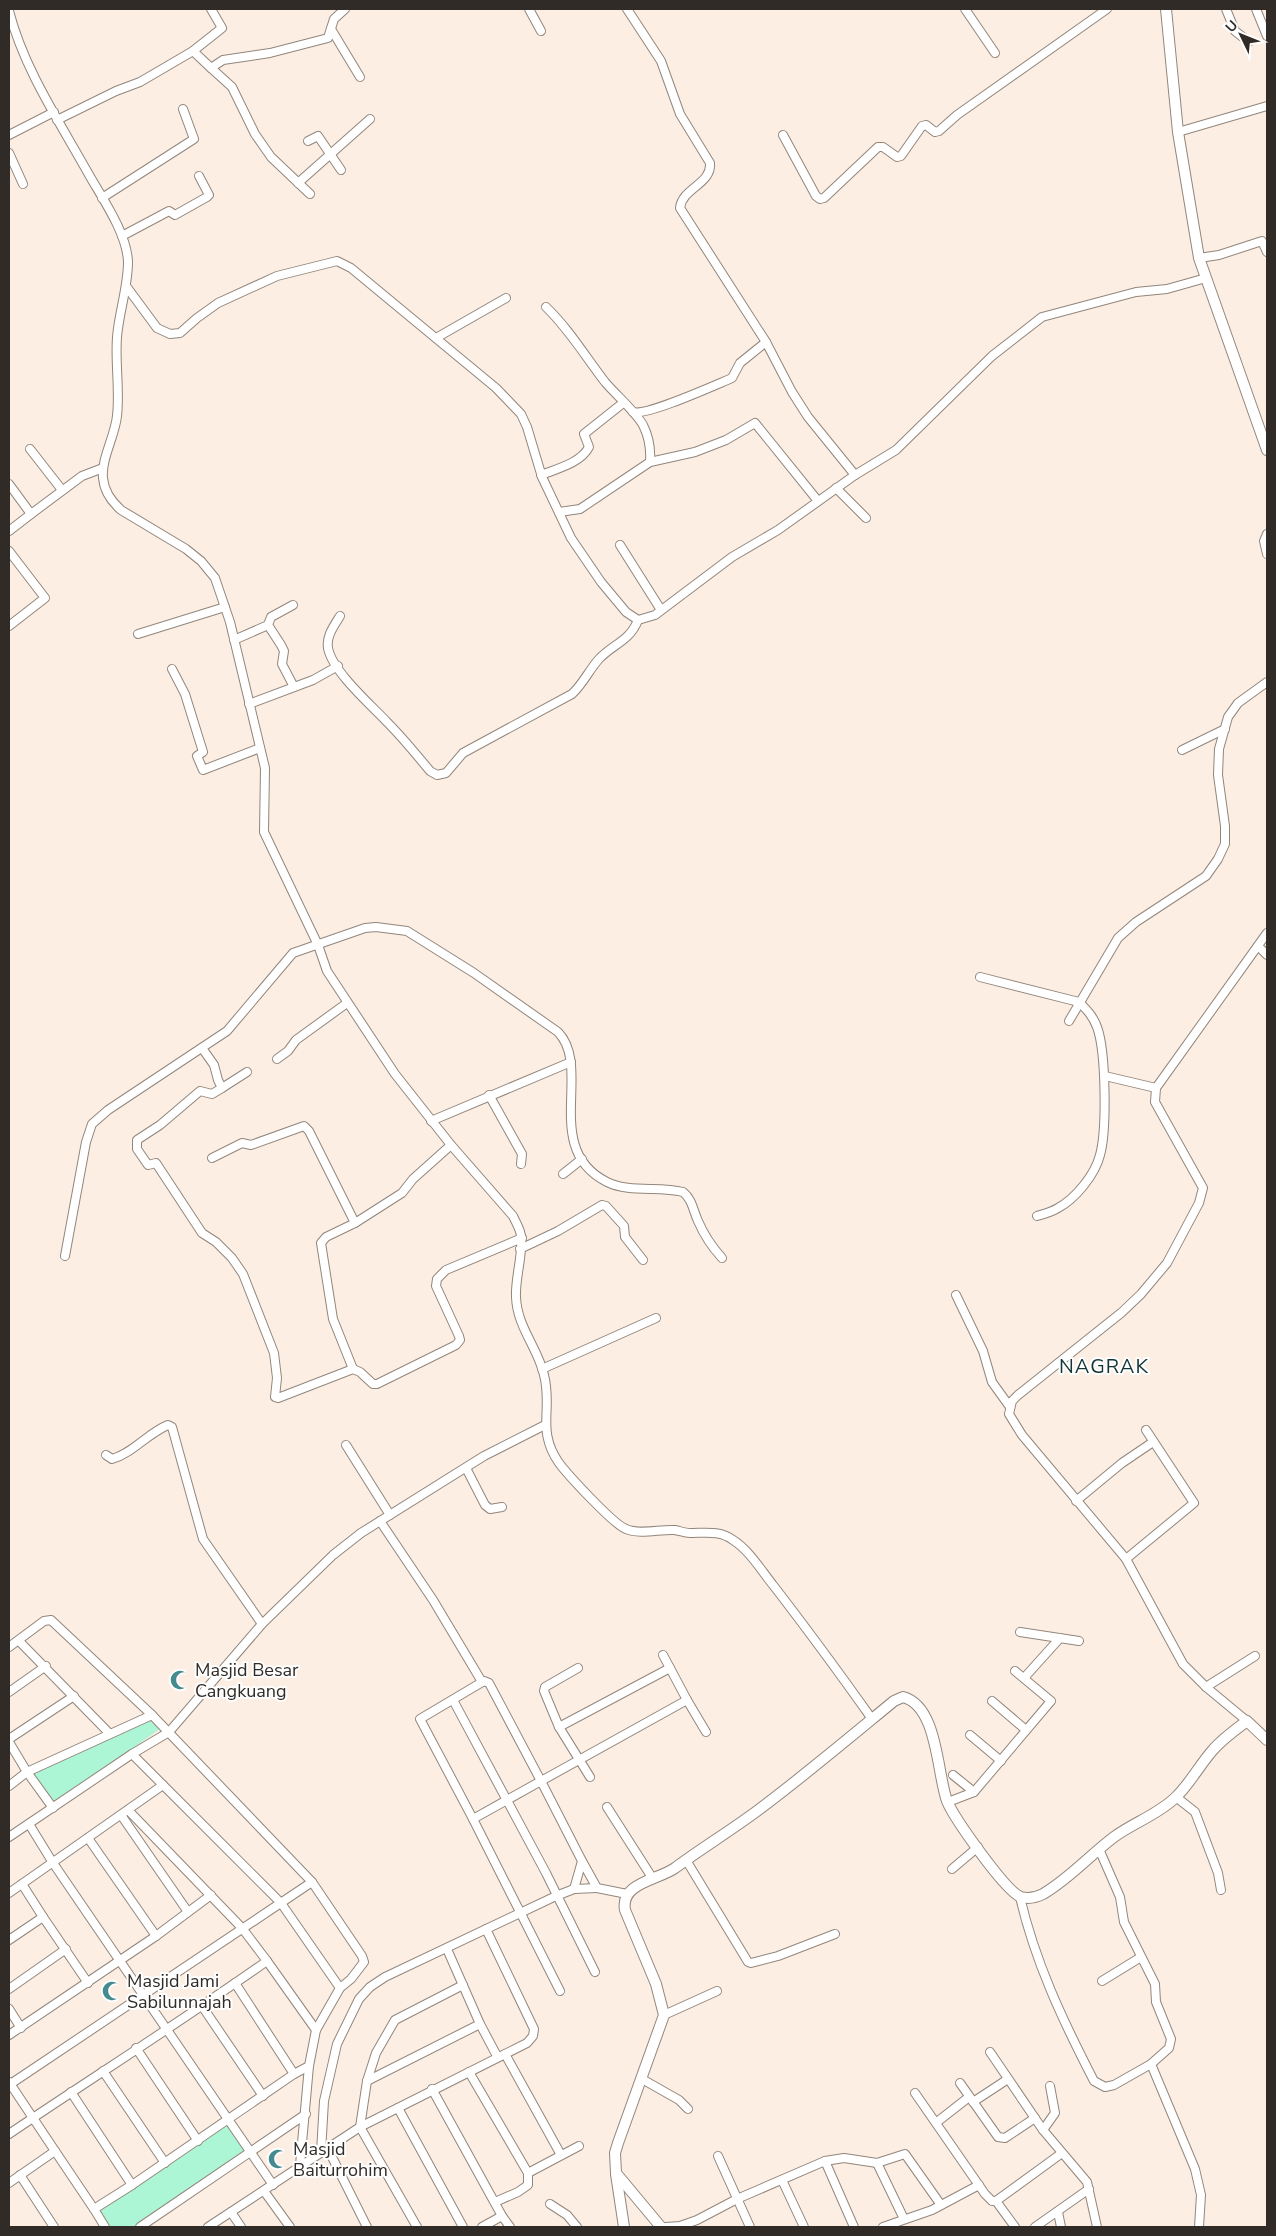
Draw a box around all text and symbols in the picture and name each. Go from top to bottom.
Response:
north arrow [1216,10,1266,60]
text: U [1221,16,1242,37]
district label: NAGRAK [1059,1353,1149,1380]
place label: Masjid Besar Cangkuang [195,1658,299,1703]
mosque icon: Masjid Besar Cangkuang [169,1669,191,1691]
place label: Masjid Jami Sabilunnajah [127,1969,232,2014]
mosque icon: Masjid Jami Sabilunnajah [101,1980,123,2002]
place label: Masjid Baiturrohim [293,2137,388,2182]
mosque icon: Masjid Baiturrohim [267,2148,289,2170]

